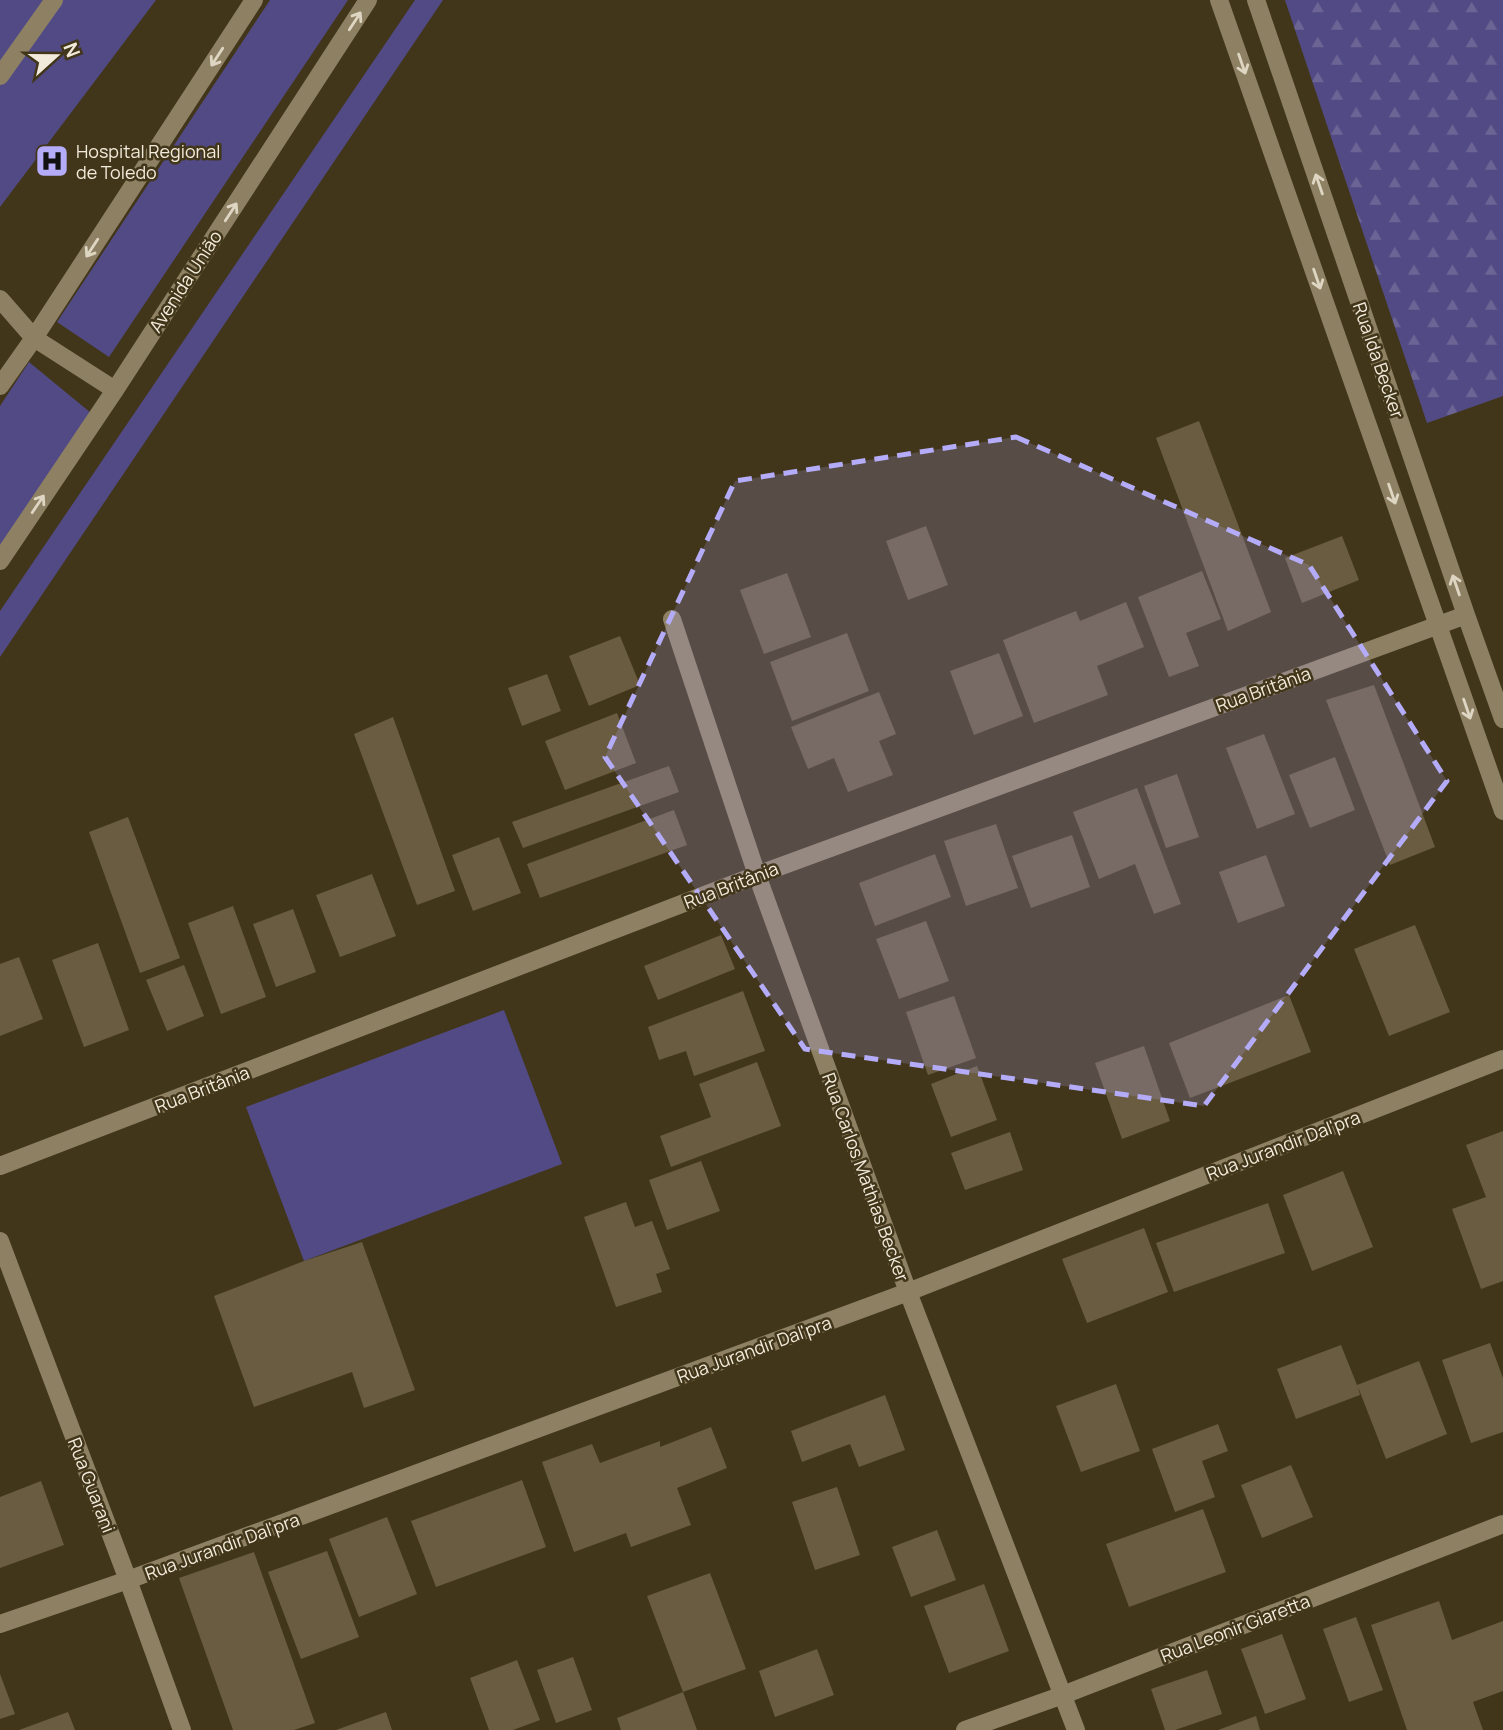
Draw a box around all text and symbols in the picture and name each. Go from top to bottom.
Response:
one-way arrow [347,12,362,31]
north arrow [21,21,91,91]
text: N [57,39,86,61]
one-way arrow [209,47,224,66]
one-way arrow [1237,53,1249,75]
place label: Hospital Regional de Toledo [76,139,220,184]
hospital icon: Hospital Regional de Toledo [33,142,71,180]
one-way arrow [1312,174,1324,196]
one-way arrow [223,203,238,222]
street label: Avenida União [143,225,227,337]
one-way arrow [85,237,99,257]
one-way arrow [1312,268,1324,290]
street label: Rua Ida Becker [1348,299,1410,422]
one-way arrow [1387,482,1399,504]
one-way arrow [31,495,45,514]
one-way arrow [1449,575,1461,597]
street label: Rua Britânia [1212,661,1314,717]
one-way arrow [1462,697,1474,719]
street label: Rua Britânia [680,856,782,914]
street label: Rua Britânia [151,1060,253,1118]
street label: Rua Carlos Mathias Becker [817,1069,915,1285]
street label: Rua Jurandir Dal'pra [1203,1105,1363,1185]
street label: Rua Jurandir Dal'pra [673,1310,835,1388]
street label: Rua Guarani [63,1434,121,1536]
street label: Rua Jurandir Dal'pra [141,1507,303,1585]
street label: Rua Leonir Giaretta [1157,1588,1313,1668]

